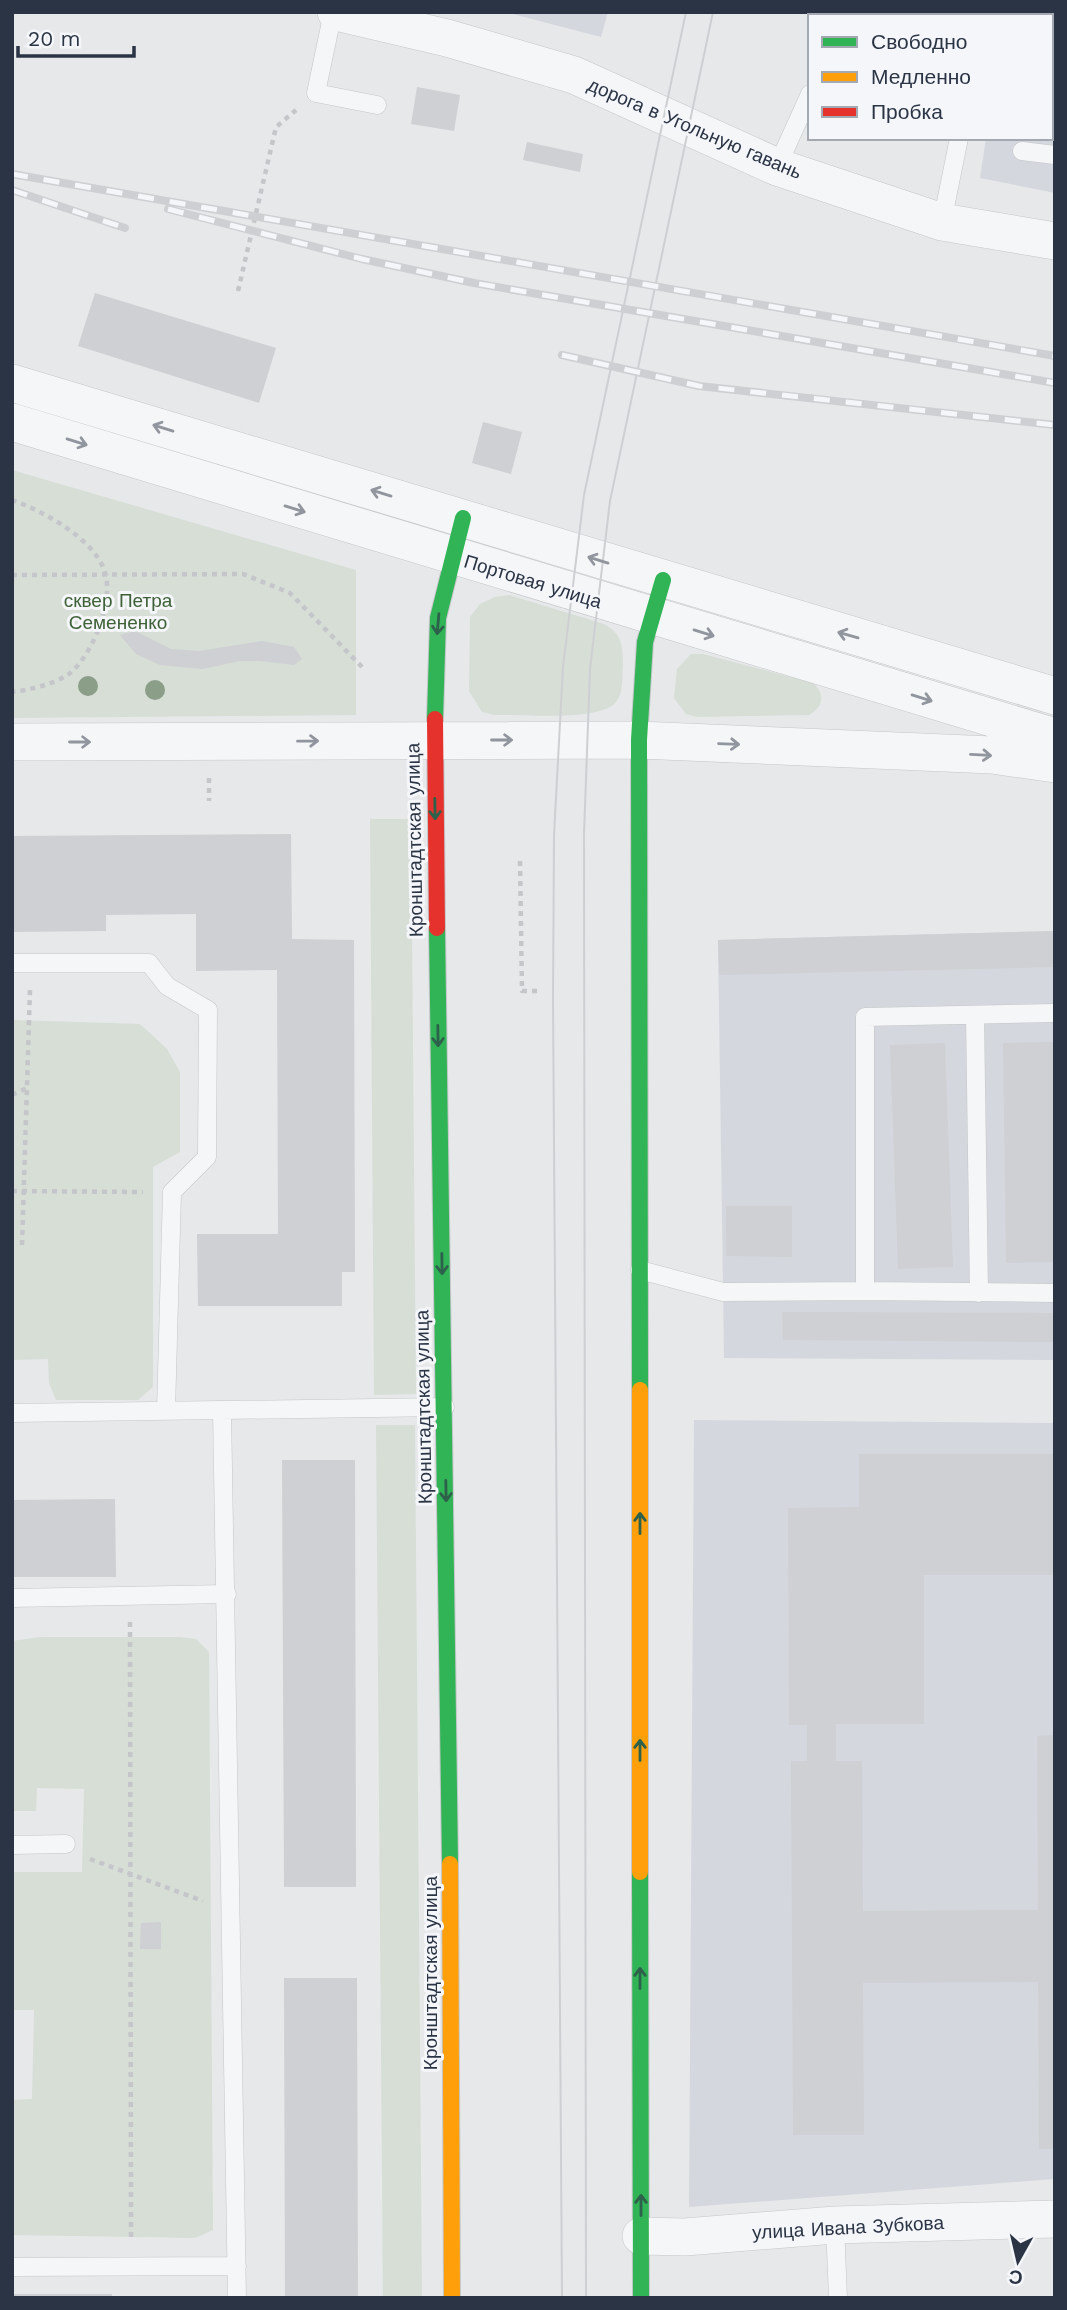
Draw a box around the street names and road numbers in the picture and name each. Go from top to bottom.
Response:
street label: дорога в Угольную гавань [584,73,805,184]
street label: Портовая улица [461,550,605,613]
street label: Кронштадтская улица [401,742,428,937]
street label: Кронштадтская улица [410,1309,437,1504]
street label: Кронштадтская улица [419,1875,442,2070]
street label: улица Ивана Зубкова [752,2211,945,2244]

